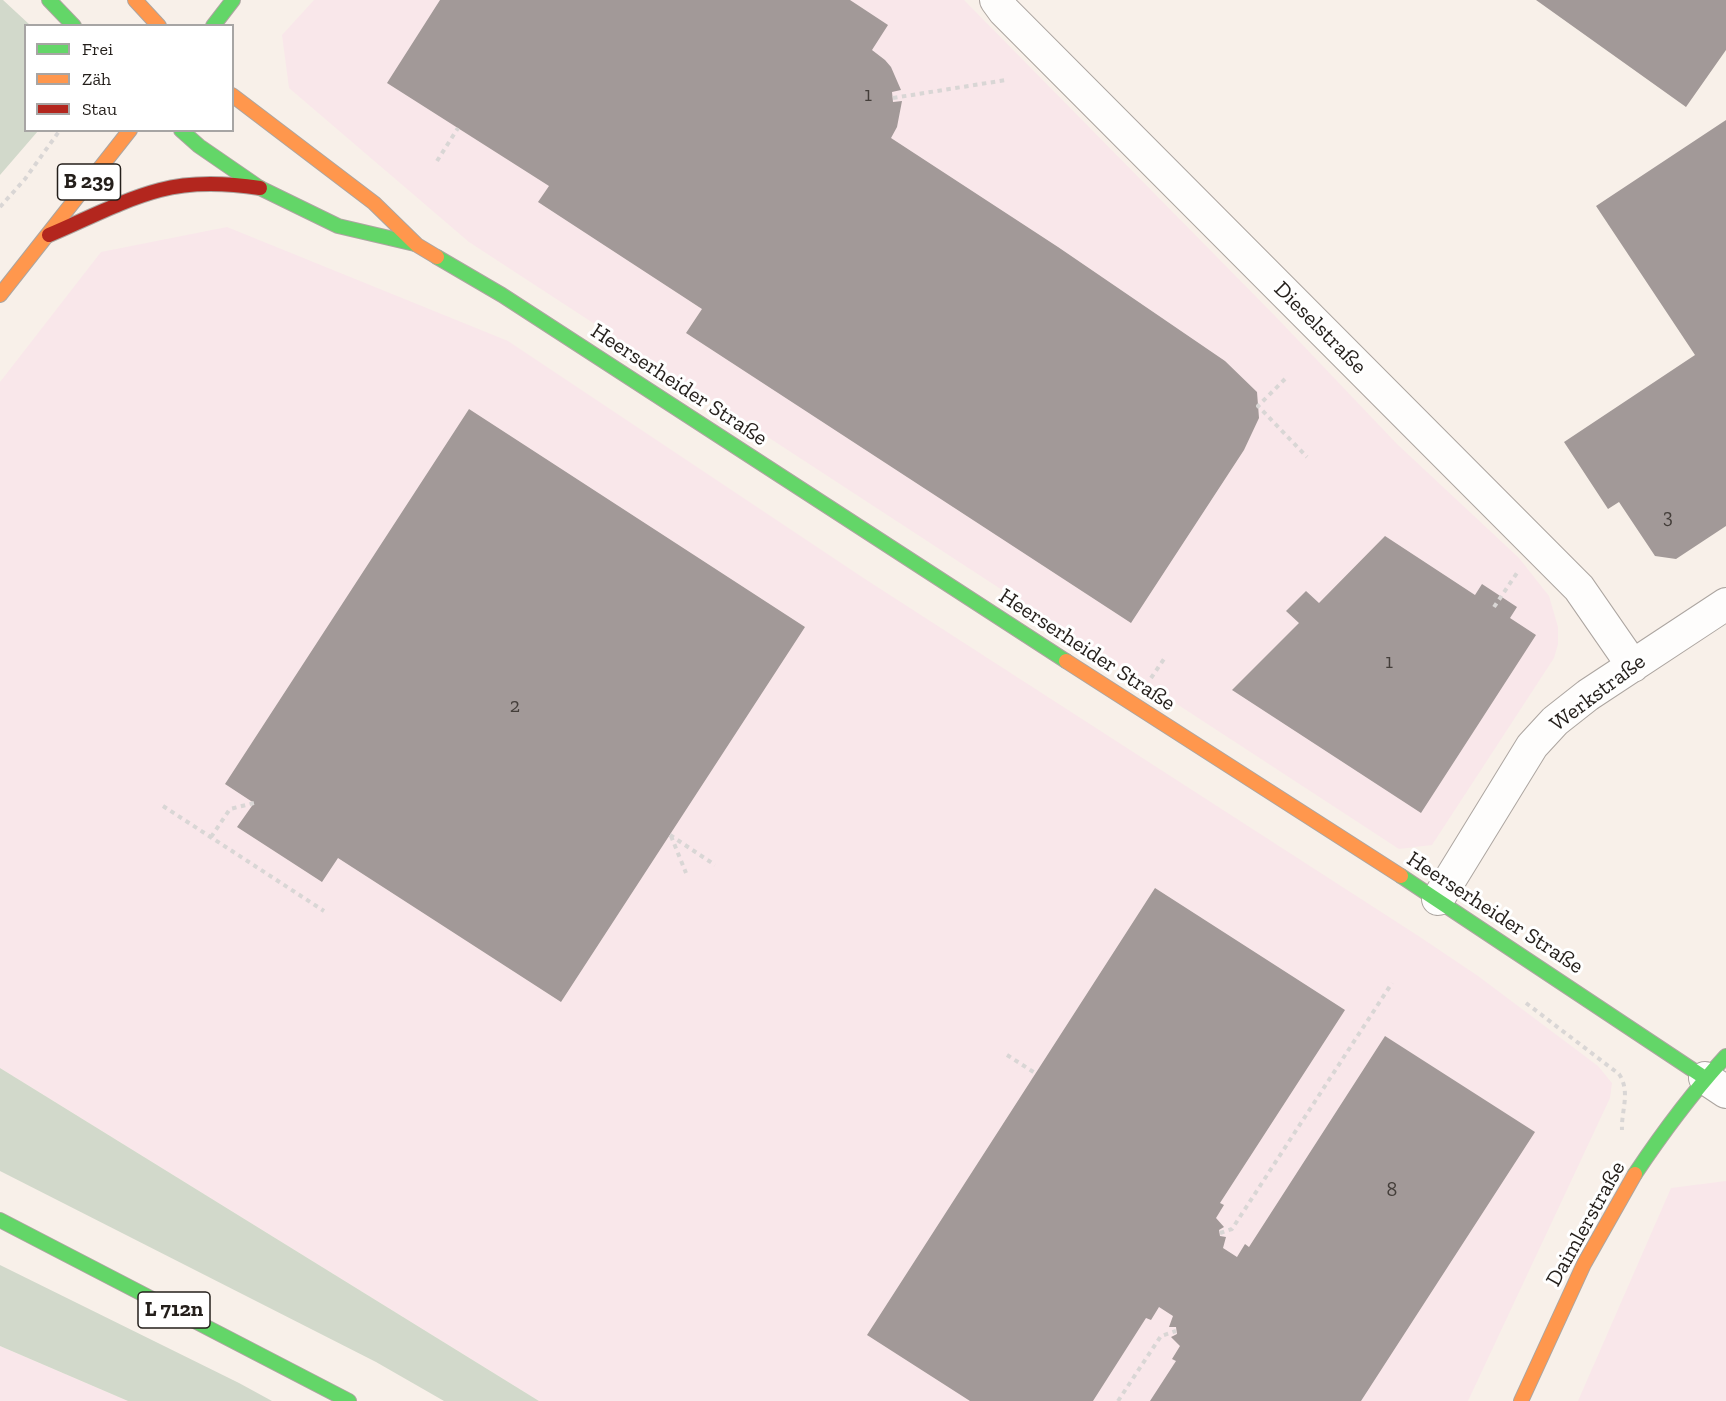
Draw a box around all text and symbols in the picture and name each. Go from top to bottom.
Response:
legend [24,24,234,132]
text: Frei [82,38,113,60]
text: Zäh [82,68,111,90]
house number: 1 [864,83,872,107]
text: Stau [82,98,117,120]
road number: B 239 [58,164,121,200]
street label: Dieselstraße [1268,276,1372,380]
street label: Heerserheider Straße [586,318,772,452]
house number: 3 [1663,505,1673,529]
street label: Heerserheider Straße [994,583,1180,717]
street label: Werkstraße [1545,649,1651,737]
house number: 1 [1385,650,1393,674]
house number: 2 [510,694,520,718]
street label: Heerserheider Straße [1402,846,1588,980]
street label: Daimlerstraße [1541,1157,1631,1291]
house number: 8 [1387,1178,1397,1202]
road number: L 712n [138,1292,210,1328]

